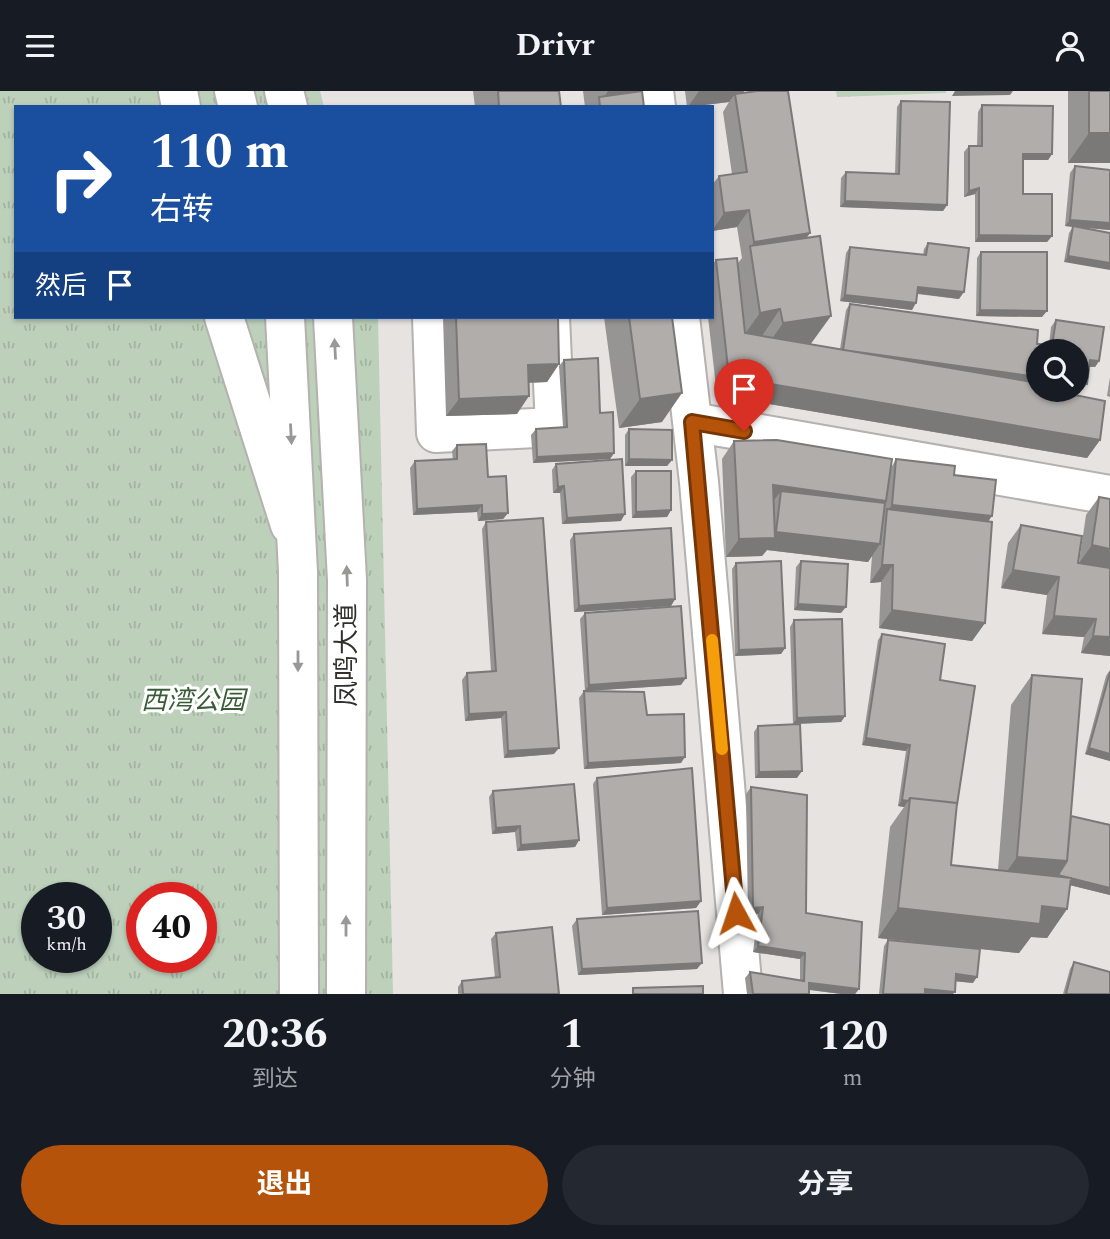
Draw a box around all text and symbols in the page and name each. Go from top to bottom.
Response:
text: Drivr [515,21,595,70]
icon: menu [21,27,59,65]
icon: person [1051,27,1089,65]
text: 110 m [150,115,289,190]
icon: right [35,133,126,224]
text: 右转 [150,186,214,235]
text: 然后 [35,266,87,306]
icon: arrive [101,266,139,304]
one-way arrow [329,337,340,359]
map controls [1026,339,1089,402]
button: search [1026,339,1089,402]
pin [714,359,774,431]
icon: arrive [725,370,763,408]
one-way arrow [285,423,296,445]
one-way arrow [341,565,352,587]
street label: 凤鸣大道 [327,603,367,707]
one-way arrow [292,650,304,672]
park label: 西湾公园 [141,681,249,721]
position arrow [699,876,773,950]
speed limit sign: 40 [126,882,217,973]
text: 30 [47,892,86,945]
one-way arrow [340,915,352,937]
text: km/h [46,931,87,958]
text: 20:36 [222,1003,327,1066]
text: 1 [561,1003,584,1066]
text: 120 [817,1005,888,1068]
text: m [843,1061,863,1096]
text: 到达 [252,1062,298,1097]
text: 分钟 [549,1062,595,1097]
button: 退出 [21,1145,548,1225]
button: 分享 [562,1145,1089,1225]

